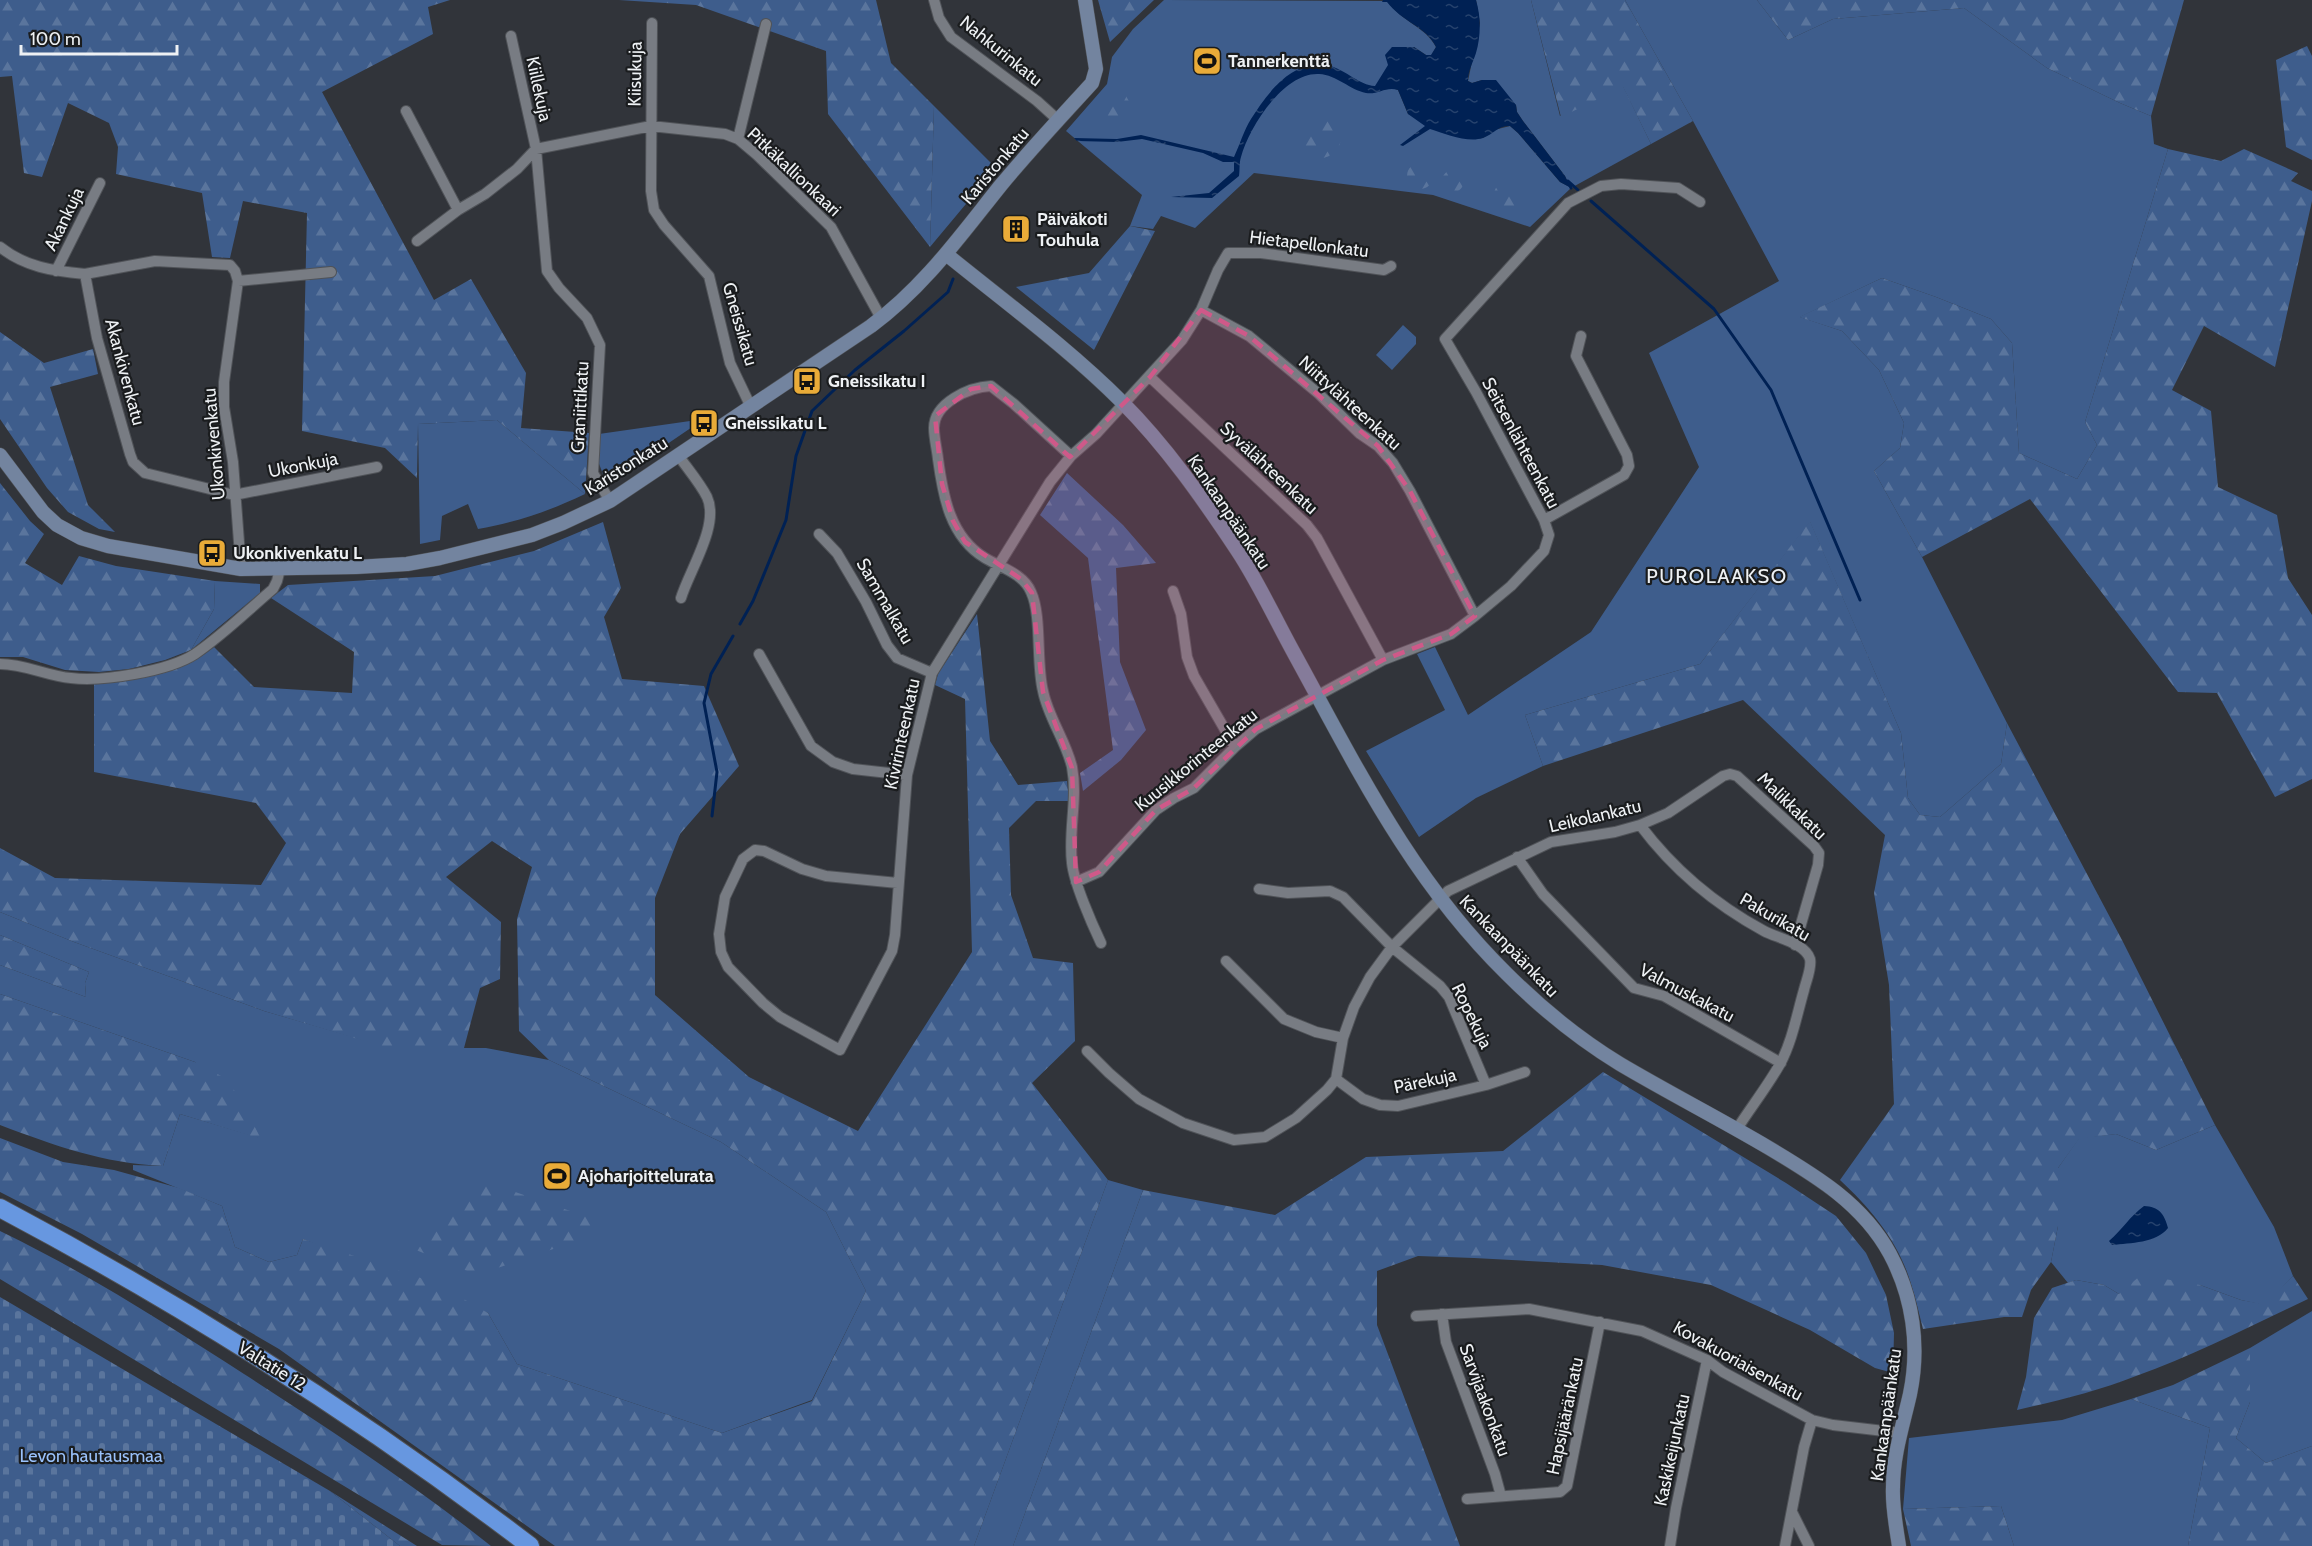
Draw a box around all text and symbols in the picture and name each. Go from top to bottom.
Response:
street label: Nahkurinkatu [955,11,1047,91]
scale bar [21,18,177,56]
text: 100 m [30,28,81,50]
street label: Kiisukuja [623,41,647,107]
sports icon: Tannerkenttä [1191,45,1223,77]
place label: Tannerkenttä [1228,50,1330,72]
street label: Kiillekuja [521,55,557,124]
street label: Pitkäkallionkaari [742,123,846,221]
street label: Karistonkatu [956,123,1034,209]
street label: Akankuja [39,183,89,254]
place label: Päiväkoti Touhula [1037,208,1108,251]
building icon: Päiväkoti Touhula [1000,213,1032,245]
street label: Hietapellonkatu [1248,226,1370,262]
street label: Gneissikatu [718,280,762,368]
street label: Akankivenkatu [100,316,150,428]
street label: Niittylähteenkatu [1294,351,1406,455]
street label: Graniittikatu [567,361,593,453]
bus stop icon: Gneissikatu I [791,365,823,397]
place label: Gneissikatu I [828,370,926,392]
street label: Seitsenlähteenkatu [1477,374,1565,512]
street label: Ukonkivenkatu [198,387,230,501]
bus stop icon: Gneissikatu L [688,407,720,439]
place label: Gneissikatu L [725,412,827,434]
street label: Syvälähteenkatu [1216,417,1322,519]
street label: Karistonkatu [580,432,672,500]
street label: Ukonkuja [266,447,340,483]
street label: Kankaanpäänkatu [1183,451,1275,573]
bus stop icon: Ukonkivenkatu L [196,537,228,569]
place label: Ukonkivenkatu L [233,542,362,564]
street label: Sammalkatu [852,554,918,648]
district label: PUROLAAKSO [1646,564,1788,588]
street label: Kivirinteenkatu [879,676,925,792]
street label: Kuusikkorinteenkatu [1130,704,1262,816]
street label: Malikkakatu [1753,768,1831,844]
street label: Leikolankatu [1547,795,1643,837]
street label: Pakurikatu [1736,888,1814,946]
street label: Kankaanpäänkatu [1455,890,1563,1002]
street label: Valmuskakatu [1636,959,1738,1027]
street label: Ropekuja [1447,980,1497,1052]
street label: Pärekuja [1392,1064,1459,1098]
sports icon: Ajoharjoittelurata [541,1160,573,1192]
place label: Ajoharjoittelurata [578,1165,714,1187]
street label: Kovakuoriaisenkatu [1669,1316,1807,1406]
street label: Valtatie 12 [234,1337,310,1395]
street label: Sarvijaakonkatu [1454,1341,1516,1459]
street label: Kankaanpäänkatu [1866,1347,1906,1483]
street label: Hapsijääränkatu [1542,1355,1588,1477]
street label: Kaskikeijunkatu [1649,1392,1695,1508]
park label: Levon hautausmaa [19,1445,163,1467]

